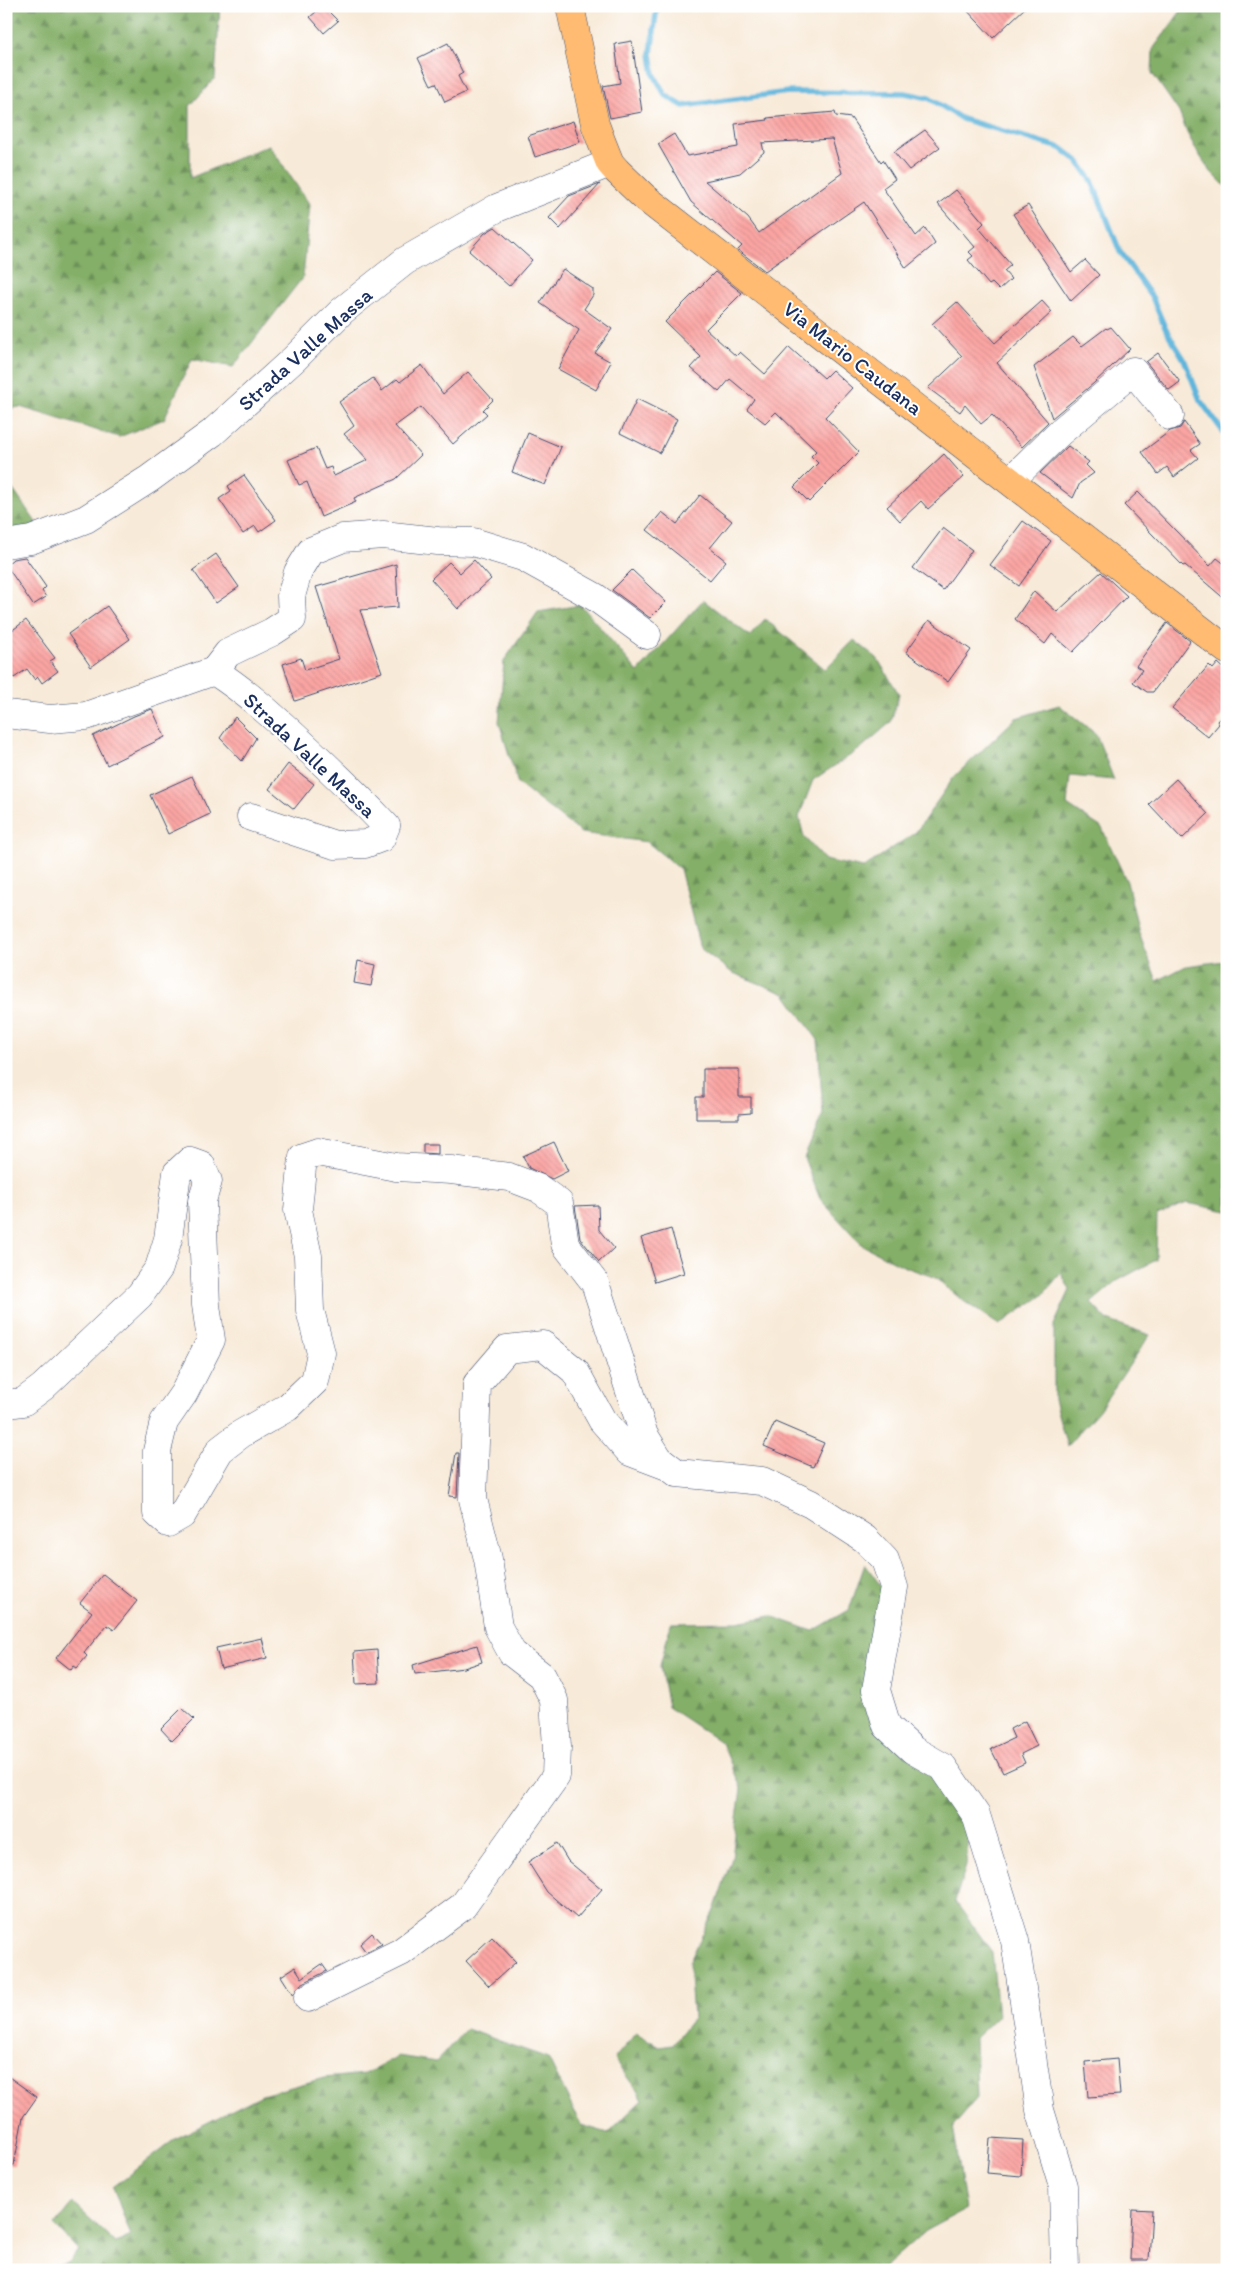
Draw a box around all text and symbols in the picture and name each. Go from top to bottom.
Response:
street label: Strada Valle Massa [233,282,377,416]
street label: Via Mario Caudana [778,296,928,420]
street label: Strada Valle Massa [239,687,381,823]

